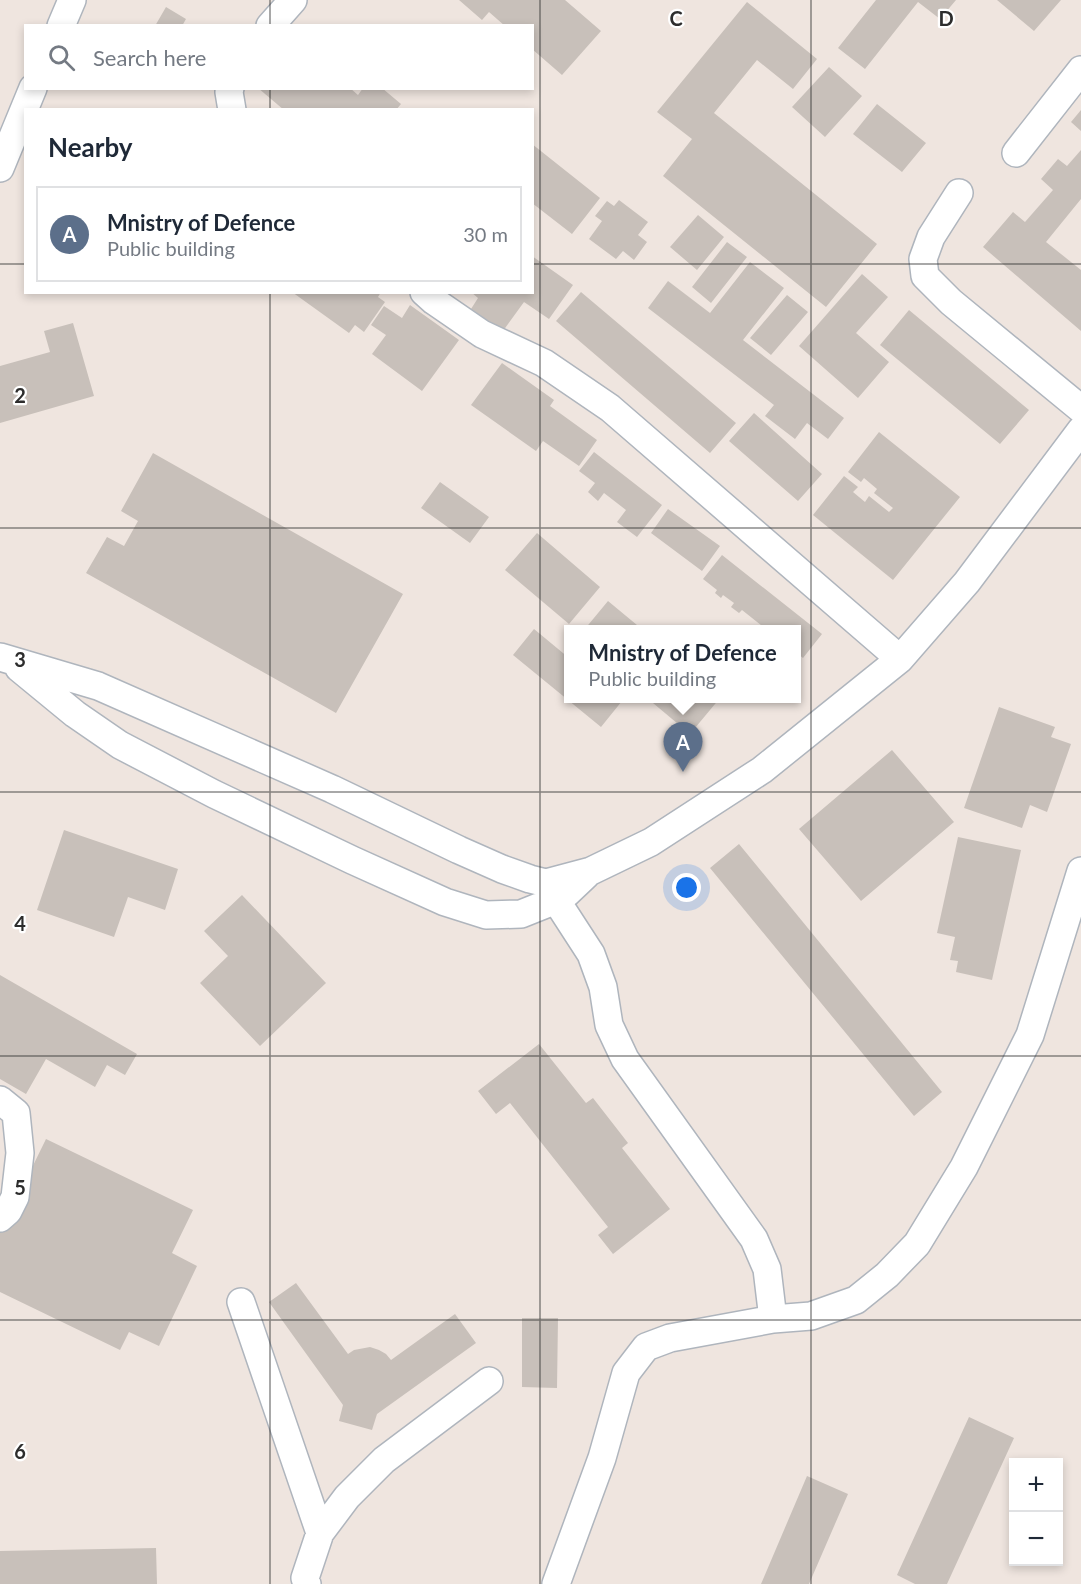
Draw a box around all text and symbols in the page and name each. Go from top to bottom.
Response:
text: C [669,6,683,30]
text: D [938,6,954,30]
search box [24,24,534,90]
icon: search [45,41,78,74]
text: Search here [93,44,206,71]
text: Nearby [48,131,133,163]
text: Mnistry of Defence [107,209,295,236]
text: A [63,222,76,246]
text: 30 m [463,222,508,246]
text: Public building [107,236,235,260]
text: 2 [14,383,26,407]
popup [564,625,801,703]
text: Mnistry of Defence [588,639,777,666]
text: 3 [14,647,26,671]
text: Public building [588,666,716,690]
pin: A [664,722,702,772]
your location [672,873,701,902]
text: 4 [14,911,26,935]
text: 5 [14,1175,26,1199]
text: 6 [14,1439,26,1463]
map controls [1009,1458,1063,1566]
button: + [1009,1458,1063,1512]
button: − [1009,1512,1063,1566]

